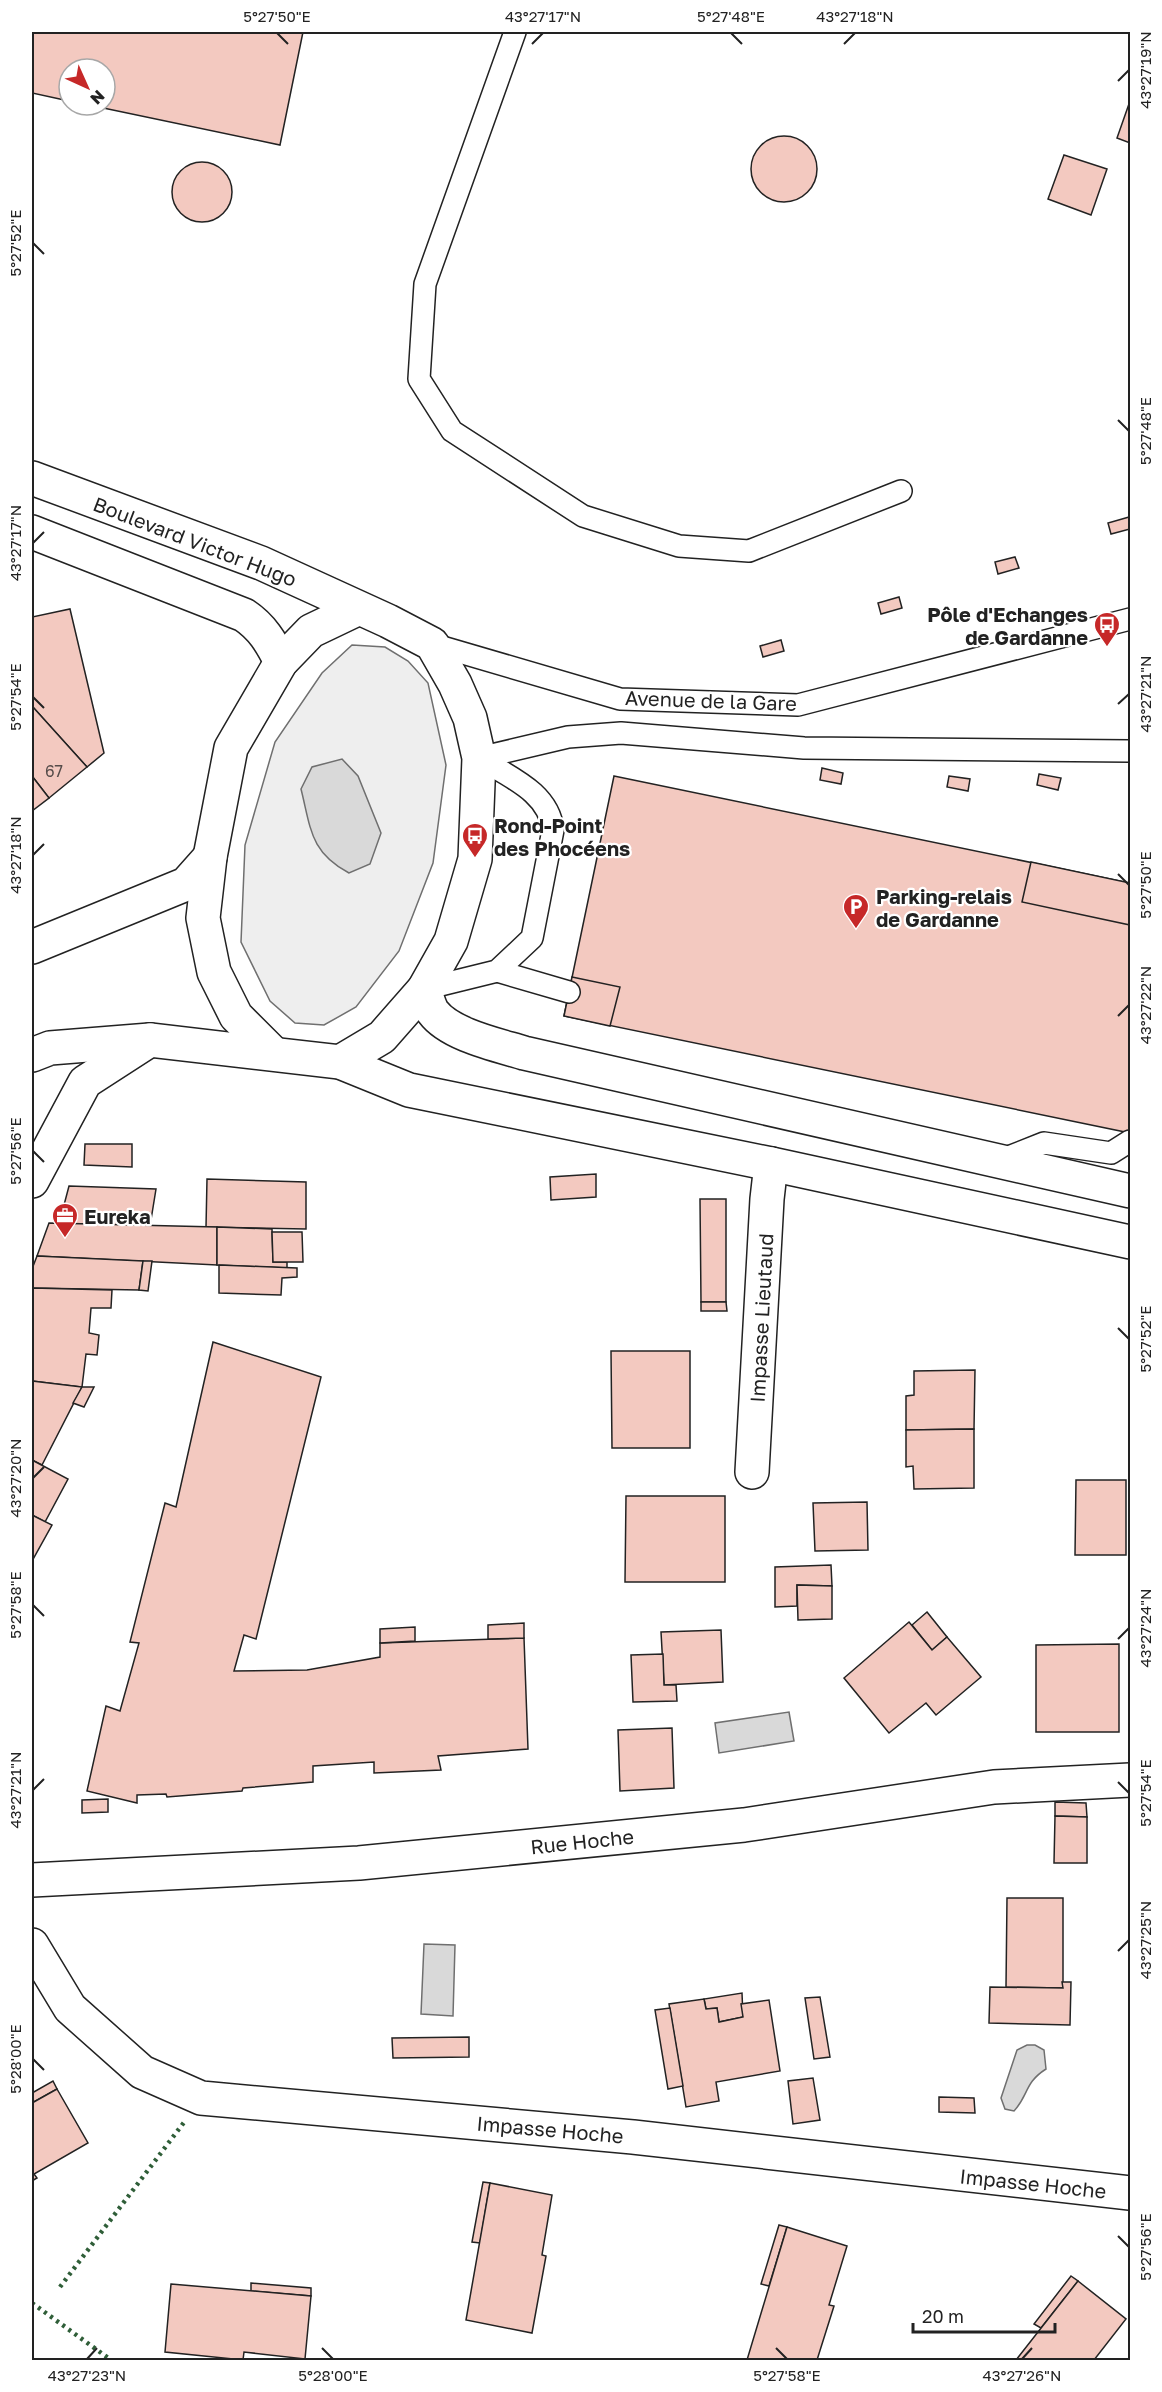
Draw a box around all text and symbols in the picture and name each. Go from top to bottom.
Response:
text: 5°27'50"E [243,7,311,25]
text: 43°27'17"N [505,7,581,25]
text: 5°27'48"E [697,7,765,25]
text: 43°27'18"N [816,7,894,25]
text: 43°27'19"N [1136,31,1154,109]
north arrow [57,57,117,117]
text: N [86,86,109,109]
text: 5°27'52"E [6,210,24,276]
text: 5°27'48"E [1136,397,1154,465]
street label: Boulevard Victor Hugo [90,491,300,591]
text: 43°27'17"N [6,505,24,581]
place label: Pôle d'Echanges de Gardanne [927,602,1088,649]
bus stop icon: Pôle d'Echanges de Gardanne [1092,610,1122,648]
text: 43°27'21"N [1136,656,1154,732]
text: 5°27'54"E [6,663,24,731]
street label: Avenue de la Gare [625,685,797,715]
house number: 67 [45,761,63,781]
place label: Rond-Point des Phocéens [494,813,630,860]
text: 43°27'18"N [6,816,24,894]
bus stop icon: Rond-Point des Phocéens [460,821,490,859]
text: 5°27'50"E [1136,851,1154,919]
place label: Parking-relais de Gardanne [876,884,1012,931]
parking icon: Parking-relais de Gardanne [841,892,871,930]
text: 43°27'22"N [1136,966,1154,1044]
text: 5°27'56"E [6,1117,24,1185]
office icon: Eureka [50,1201,80,1239]
place label: Eureka [84,1204,151,1228]
street label: Impasse Lieutaud [745,1233,777,1403]
text: 5°27'52"E [1136,1306,1154,1372]
text: 43°27'20"N [6,1439,24,1517]
text: 5°27'58"E [6,1571,24,1639]
text: 43°27'24"N [1136,1589,1154,1667]
text: 43°27'21"N [6,1752,24,1828]
text: 5°27'54"E [1136,1759,1154,1827]
street label: Rue Hoche [529,1824,635,1858]
text: 43°27'25"N [1136,1901,1154,1979]
text: 5°28'00"E [6,2024,24,2094]
street label: Impasse Hoche [476,2111,624,2147]
street label: Impasse Hoche [958,2163,1108,2203]
text: 5°27'56"E [1136,2213,1154,2281]
scale bar [913,2296,1056,2334]
text: 20 m [922,2305,964,2327]
text: 43°27'23"N [48,2366,126,2384]
text: 5°28'00"E [298,2366,368,2384]
text: 5°27'58"E [753,2366,821,2384]
text: 43°27'26"N [983,2366,1061,2384]

